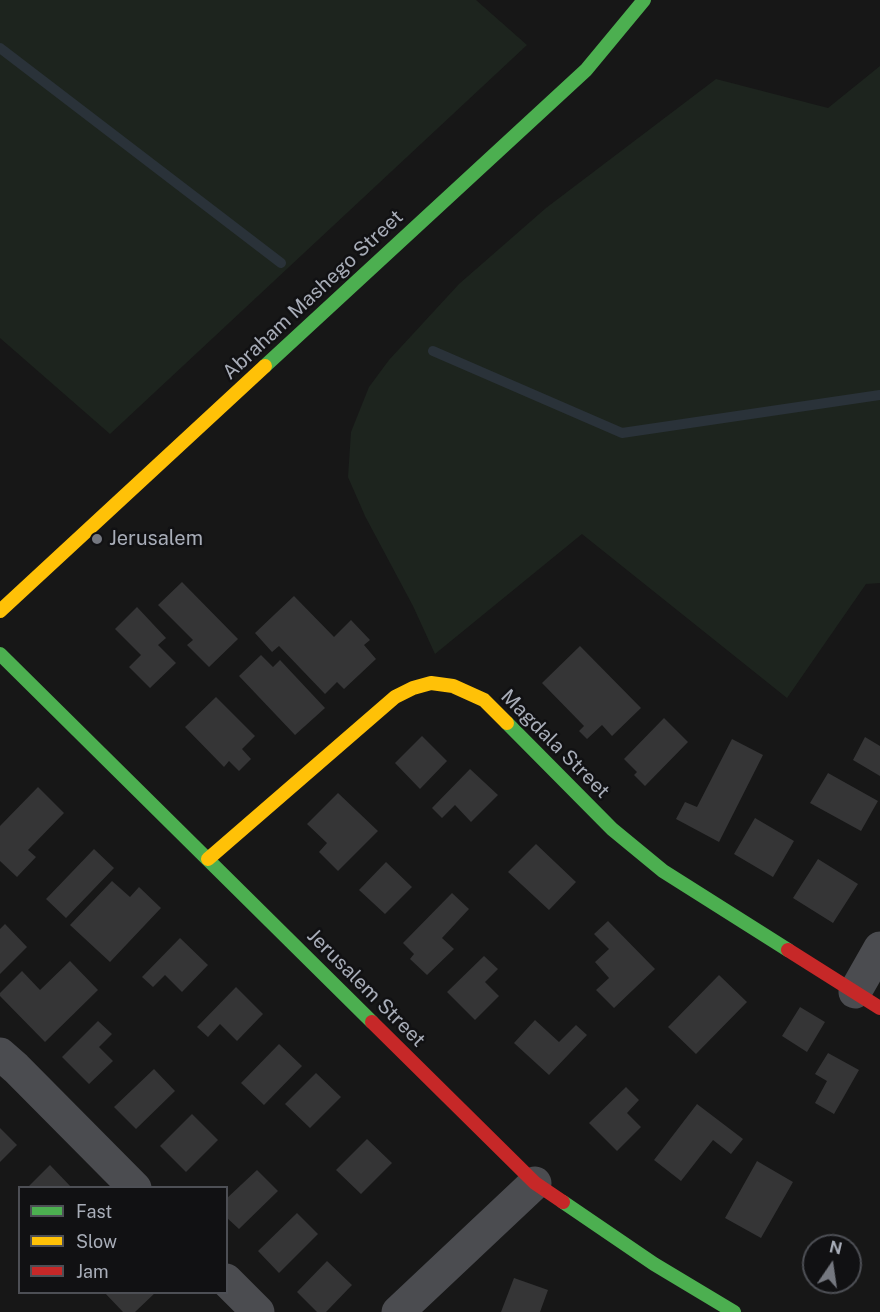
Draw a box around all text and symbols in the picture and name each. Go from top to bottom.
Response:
street label: Abraham Mashego Street [218,205,408,385]
place label: Jerusalem [109,527,203,551]
marker: Jerusalem [90,532,104,546]
street label: Magdala Street [496,685,614,803]
street label: Jerusalem Street [302,924,430,1052]
legend [18,1186,228,1294]
text: Fast [76,1201,112,1222]
text: Slow [76,1231,117,1252]
north arrow [802,1234,862,1294]
text: N [827,1237,844,1259]
text: Jam [76,1261,109,1282]

